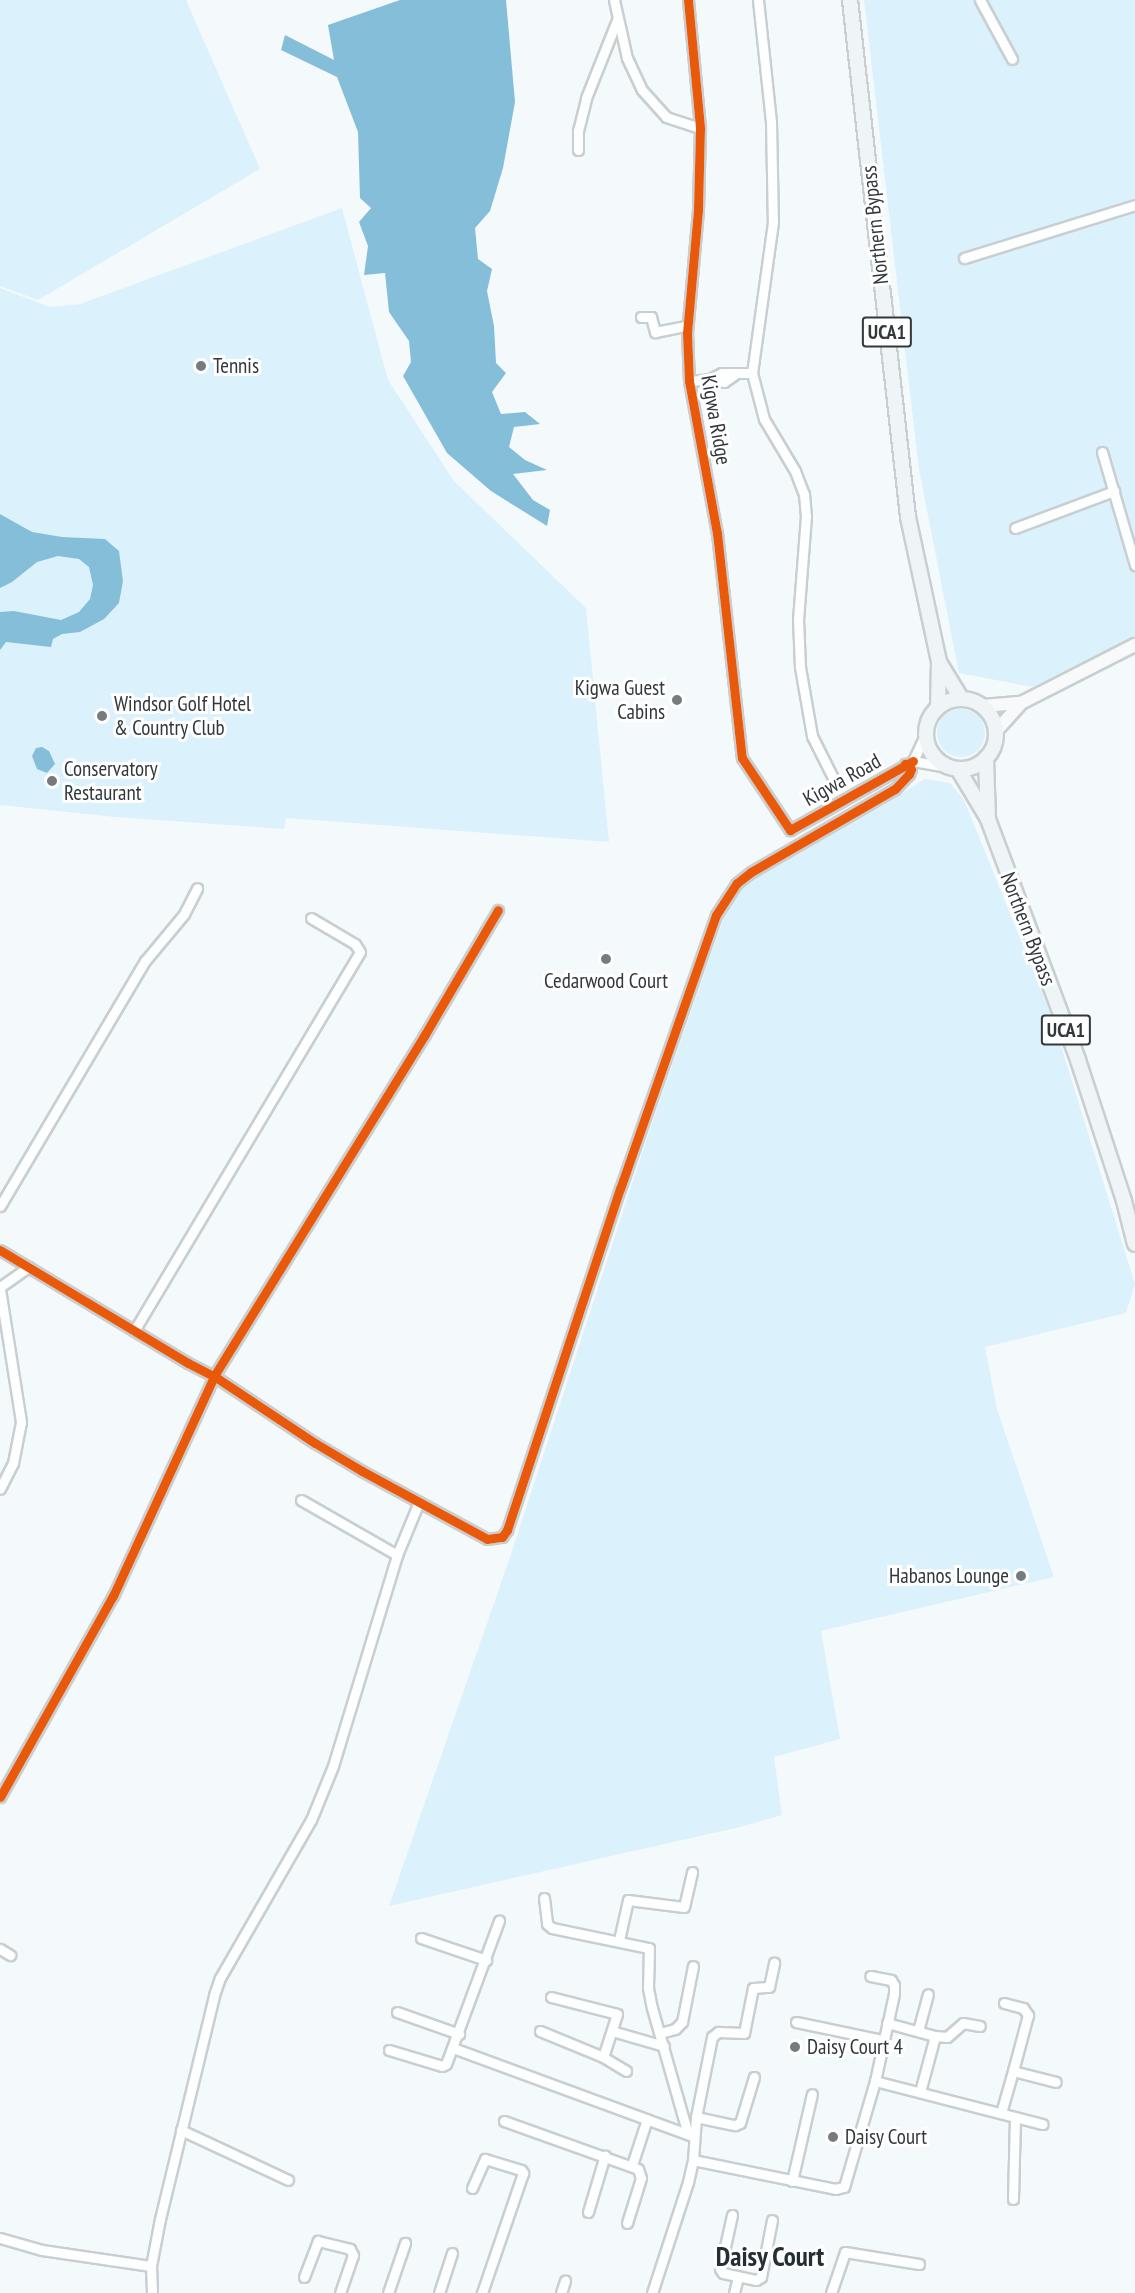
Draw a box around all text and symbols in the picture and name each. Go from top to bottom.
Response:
street label: Northern Bypass [856,164,894,286]
road number: UCA1 [862,315,912,349]
place label: Tennis [213,353,259,379]
marker: Tennis [194,359,208,373]
street label: Kigwa Ridge [696,373,736,467]
place label: Kigwa Guest Cabins [575,675,665,725]
place label: Windsor Golf Hotel & Country Club [114,691,251,741]
marker: Kigwa Guest Cabins [670,693,684,707]
marker: Windsor Golf Hotel & Country Club [95,709,109,723]
street label: Kigwa Road [799,748,885,812]
place label: Conservatory Restaurant [64,756,158,806]
marker: Conservatory Restaurant [45,774,59,788]
street label: Northern Bypass [995,869,1061,989]
marker: Cedarwood Court [599,952,613,966]
place label: Cedarwood Court [544,968,668,994]
road number: UCA1 [1040,1013,1092,1047]
place label: Habanos Lounge [889,1563,1009,1589]
marker: Habanos Lounge [1014,1569,1028,1583]
place label: Daisy Court 4 [807,2034,904,2060]
marker: Daisy Court 4 [788,2040,802,2054]
place label: Daisy Court [845,2124,928,2150]
marker: Daisy Court [826,2130,840,2144]
district label: Daisy Court [715,2241,825,2273]

